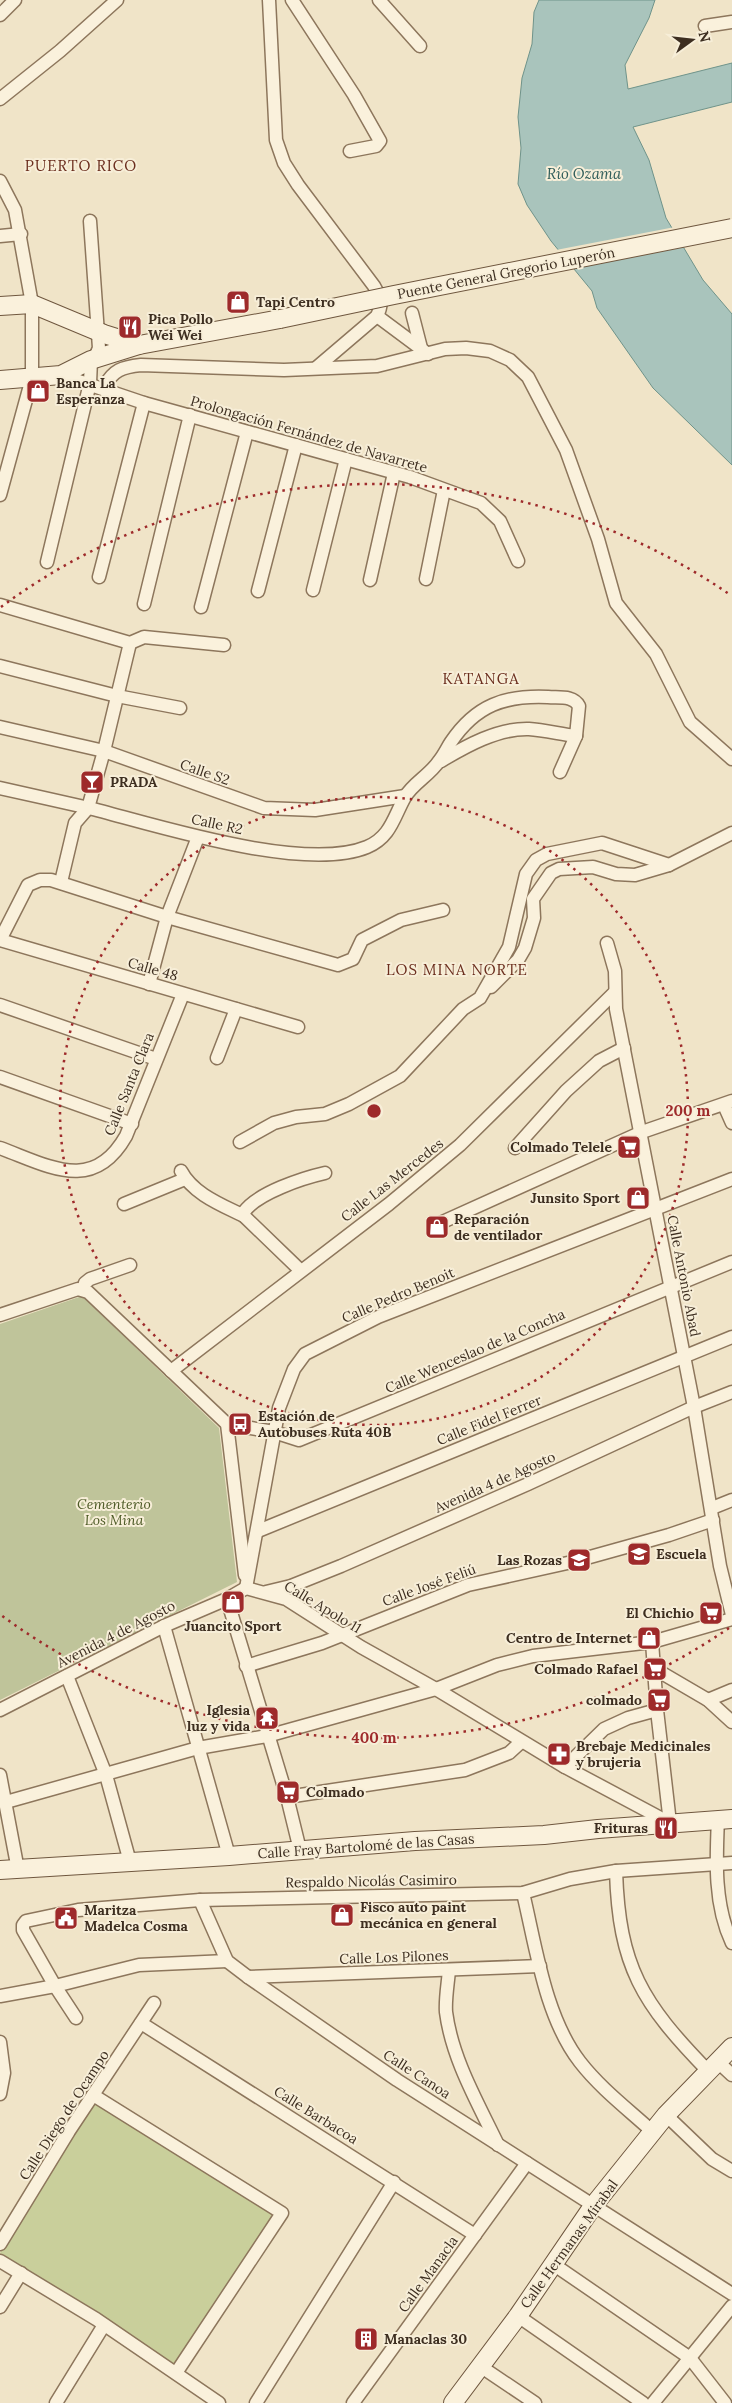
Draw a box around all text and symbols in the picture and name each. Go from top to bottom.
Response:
north arrow [667,15,717,65]
text: N [694,29,715,44]
district label: PUERTO RICO [25,156,137,175]
water label: Río Ozama [547,164,622,183]
street label: Puente General Gregorio Luperón [396,243,617,303]
shop icon: Tapi Centro [225,289,251,315]
place label: Tapi Centro [256,293,335,311]
place label: Pica Pollo Wei Wei [148,310,213,344]
restaurant icon: Pica Pollo Wei Wei [117,314,143,340]
place label: Banca La Esperanza [56,374,126,408]
shop icon: Banca La Esperanza [25,378,51,404]
street label: Prolongación Fernández de Navarrete [188,391,430,477]
district label: KATANGA [442,669,520,688]
street label: Calle S2 [178,755,232,789]
bar icon: PRADA [79,769,105,795]
place label: PRADA [110,773,158,791]
street label: Calle R2 [190,810,244,838]
street label: Calle 48 [126,953,180,985]
district label: LOS MINA NORTE [386,960,528,979]
street label: Calle Santa Clara [100,1030,158,1138]
text: 200 m [666,1101,711,1120]
centre of rings [365,1102,383,1120]
street label: Calle Las Mercedes [337,1134,447,1226]
supermarket icon: Colmado Telele [616,1134,642,1160]
place label: Colmado Telele [510,1138,612,1156]
shop icon: Junsito Sport [625,1185,651,1211]
place label: Junsito Sport [531,1189,620,1207]
place label: Reparación de ventilador [454,1210,543,1244]
shop icon: Reparación de ventilador [424,1214,450,1240]
street label: Calle Antonio Abad [663,1214,705,1338]
street label: Calle Pedro Benoit [339,1263,458,1327]
street label: Calle Wenceslao de la Concha [382,1305,568,1397]
street label: Calle Fidel Ferrer [434,1391,544,1449]
place label: Estación de Autobuses Ruta 40B [258,1407,392,1441]
bus stop icon: Estación de Autobuses Ruta 40B [227,1411,253,1437]
street label: Avenida 4 de Agosto [431,1447,558,1517]
park label: Cementerio Los Mina [77,1495,151,1529]
school or university icon: Escuela [626,1541,652,1567]
place label: Escuela [656,1545,707,1563]
school or university icon: Las Rozas [566,1547,592,1573]
place label: Las Rozas [497,1551,562,1569]
street label: Calle José Feliú [380,1560,478,1610]
street label: Calle Apolo 11 [281,1577,365,1637]
shop icon: Juancito Sport [220,1589,246,1615]
street label: Avenida 4 de Agosto [53,1596,178,1672]
supermarket icon: El Chichio [698,1600,724,1626]
place label: El Chichio [626,1604,694,1622]
place label: Juancito Sport [184,1617,282,1635]
shop icon: Centro de Internet [636,1625,662,1651]
place label: Centro de Internet [506,1629,632,1647]
supermarket icon: Colmado Rafael [642,1656,668,1682]
place label: Colmado Rafael [534,1660,639,1678]
supermarket icon: colmado [646,1687,672,1713]
place label: colmado [586,1691,642,1709]
place label: Iglesia luz y vida [187,1701,251,1735]
temple icon: Iglesia luz y vida [254,1705,280,1731]
text: 400 m [351,1728,397,1747]
place label: Brebaje Medicinales y brujeria [576,1737,711,1771]
pharmacy icon: Brebaje Medicinales y brujeria [546,1741,572,1767]
supermarket icon: Colmado [275,1779,301,1805]
place label: Colmado [306,1783,364,1801]
restaurant icon: Frituras [653,1815,679,1841]
place label: Frituras [594,1819,648,1837]
street label: Calle Fray Bartolomé de las Casas [257,1829,475,1863]
street label: Respaldo Nicolás Casimiro [285,1871,457,1891]
place label: Fisco auto paint mecánica en general [360,1898,498,1932]
place label: Maritza Madelca Cosma [84,1901,189,1935]
shop icon: Fisco auto paint mecánica en general [329,1902,355,1928]
public building icon: Maritza Madelca Cosma [53,1905,79,1931]
street label: Calle Los Pilones [339,1946,449,1968]
street label: Calle Diego de Ocampo [15,2046,113,2184]
street label: Calle Canoa [380,2046,454,2102]
street label: Calle Barbacoa [271,2082,361,2148]
street label: Calle Hermanas Mirabal [516,2176,622,2312]
street label: Calle Manacla [394,2232,462,2316]
building icon: Manaclas 30 [353,2326,379,2352]
place label: Manaclas 30 [384,2330,467,2348]

